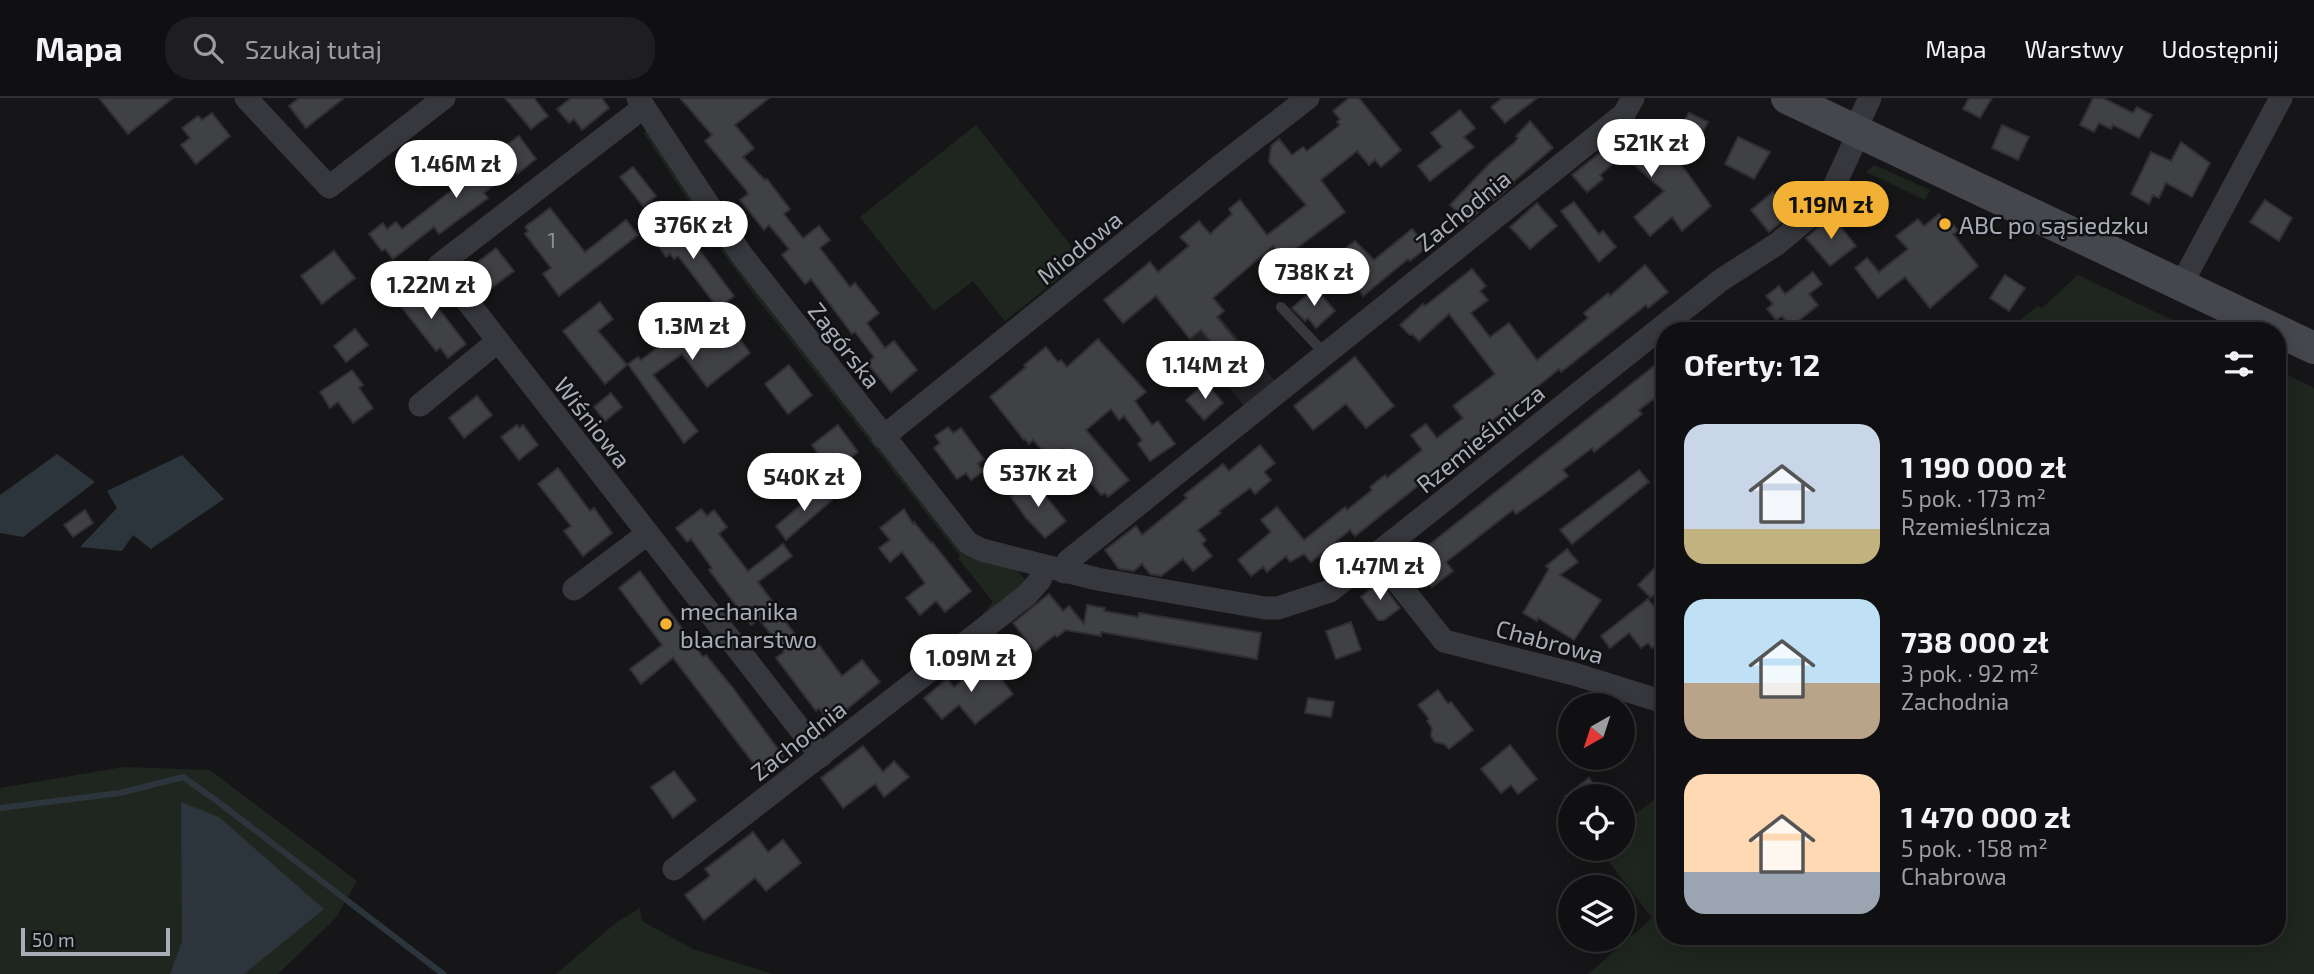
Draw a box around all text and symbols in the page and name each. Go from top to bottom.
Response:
search box [165,17,655,80]
text: Mapa [35,28,123,68]
icon: search [189,29,227,67]
text: Szukaj tutaj [245,33,382,64]
text: Mapa [1925,34,1987,63]
text: Warstwy [2025,34,2124,63]
text: Udostępnij [2162,34,2279,63]
pin: 521K zł [1586,120,1716,179]
text: 521K zł [1613,128,1689,156]
pin: 1.46M zł [384,140,528,200]
text: 1.46M zł [411,149,501,177]
street label: Zachodnia [1410,163,1516,257]
pin: 1.19M zł [1759,181,1903,241]
text: 1.19M zł [1789,190,1873,218]
pin: 376K zł [628,202,758,261]
street label: Miodowa [1031,204,1127,290]
text: 376K zł [654,210,732,238]
place label: ABC po sąsiedzku [1959,210,2149,239]
marker: ABC po sąsiedzku [1937,216,1953,232]
house number: 1 [548,227,556,252]
pin: 738K zł [1249,248,1379,308]
text: 738K zł [1274,257,1354,285]
pin: 1.22M zł [359,262,503,321]
text: 1.22M zł [387,270,475,298]
street label: Zagórska [803,296,887,394]
pin: 1.3M zł [627,302,757,362]
text: 1.3M zł [655,311,729,339]
pin: 1.14M zł [1133,342,1277,401]
icon: filters [2220,345,2258,383]
text: Oferty: 12 [1684,346,1820,382]
text: 1.14M zł [1162,350,1248,378]
street label: Wiśniowa [549,371,637,473]
street label: Rzemieślnicza [1410,378,1550,498]
text: 1 190 000 zł [1901,448,2066,484]
pin: 537K zł [973,450,1103,509]
icon: home [1740,452,1824,536]
pin: 540K zł [739,454,869,513]
text: 537K zł [999,458,1077,486]
text: 540K zł [763,462,845,490]
text: 5 pok. · 173 m² [1901,484,2046,512]
text: Rzemieślnicza [1901,512,2051,540]
pin: 1.47M zł [1308,542,1452,602]
text: 1.47M zł [1336,551,1424,579]
place label: mechanika blacharstwo [680,596,817,653]
street label: Chabrowa [1493,613,1607,669]
marker: mechanika blacharstwo [658,616,674,632]
text: 738 000 zł [1901,623,2049,659]
icon: home [1740,627,1824,711]
pin: 1.09M zł [899,634,1043,694]
text: 1.09M zł [926,643,1016,671]
text: 3 pok. · 92 m² [1901,659,2039,687]
text: Zachodnia [1901,687,2009,715]
north arrow [1558,693,1634,770]
map controls [1558,693,1635,952]
street label: Zachodnia [745,694,851,786]
button: locate [1558,784,1635,861]
text: 1 470 000 zł [1901,798,2071,834]
icon: home [1740,802,1824,886]
text: 5 pok. · 158 m² [1901,834,2048,862]
text: Chabrowa [1901,862,2007,890]
button: layers [1558,875,1635,952]
scale bar [21,925,170,957]
text: 50 m [32,928,75,951]

